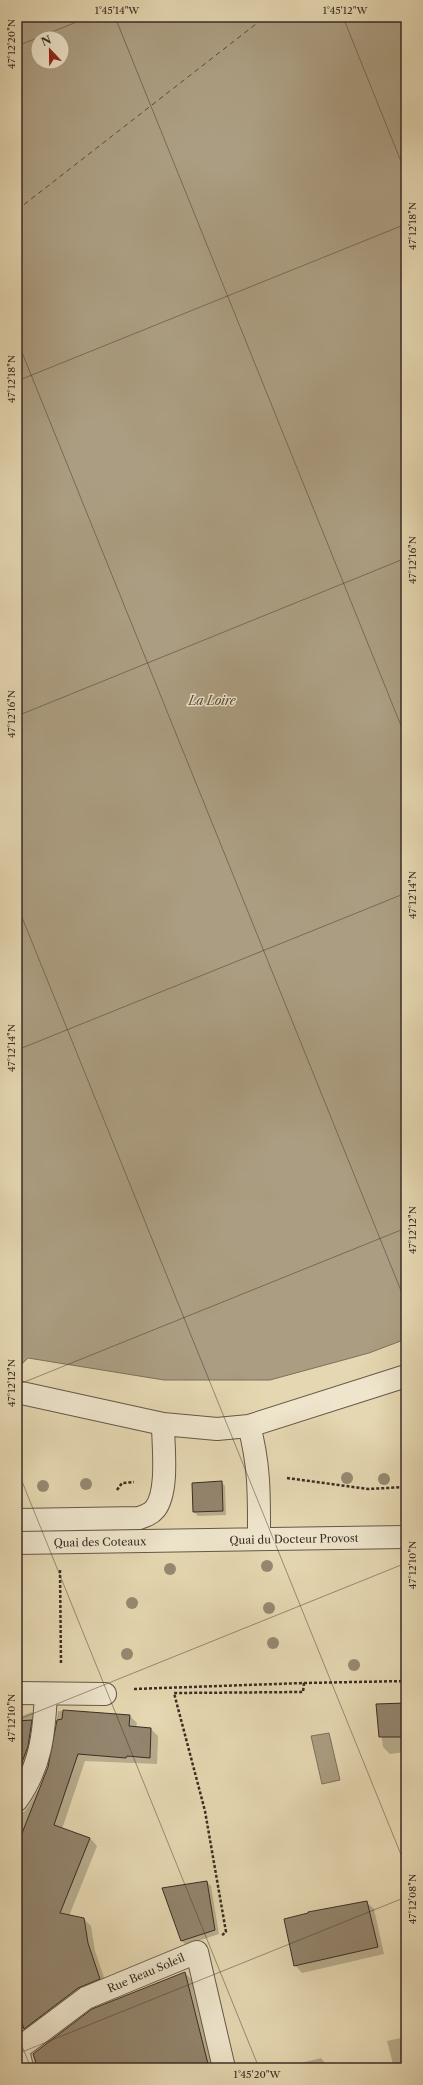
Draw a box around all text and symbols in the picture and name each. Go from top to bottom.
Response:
text: 1°45'14"W [95,4,140,17]
text: 1°45'12"W [323,4,368,17]
text: 47°12'20"N [5,19,18,69]
north arrow [30,30,70,70]
text: N [39,32,54,49]
text: 47°12'18"N [406,202,419,250]
text: 47°12'18"N [5,355,18,403]
text: 47°12'16"N [406,536,419,584]
text: 47°12'16"N [5,690,18,738]
water label: La Loire [187,693,237,708]
text: 47°12'14"N [406,871,419,919]
text: 47°12'14"N [5,1024,18,1072]
text: 47°12'12"N [406,1206,419,1254]
text: 47°12'12"N [5,1359,18,1407]
street label: Quai du Docteur Provost [229,1531,359,1547]
street label: Quai des Coteaux [53,1534,147,1550]
text: 47°12'10"N [406,1541,419,1589]
text: 47°12'10"N [5,1694,18,1742]
text: 47°12'08"N [406,1874,419,1924]
street label: Rue Beau Soleil [105,1950,187,1996]
text: 1°45'20"W [234,2068,281,2081]

